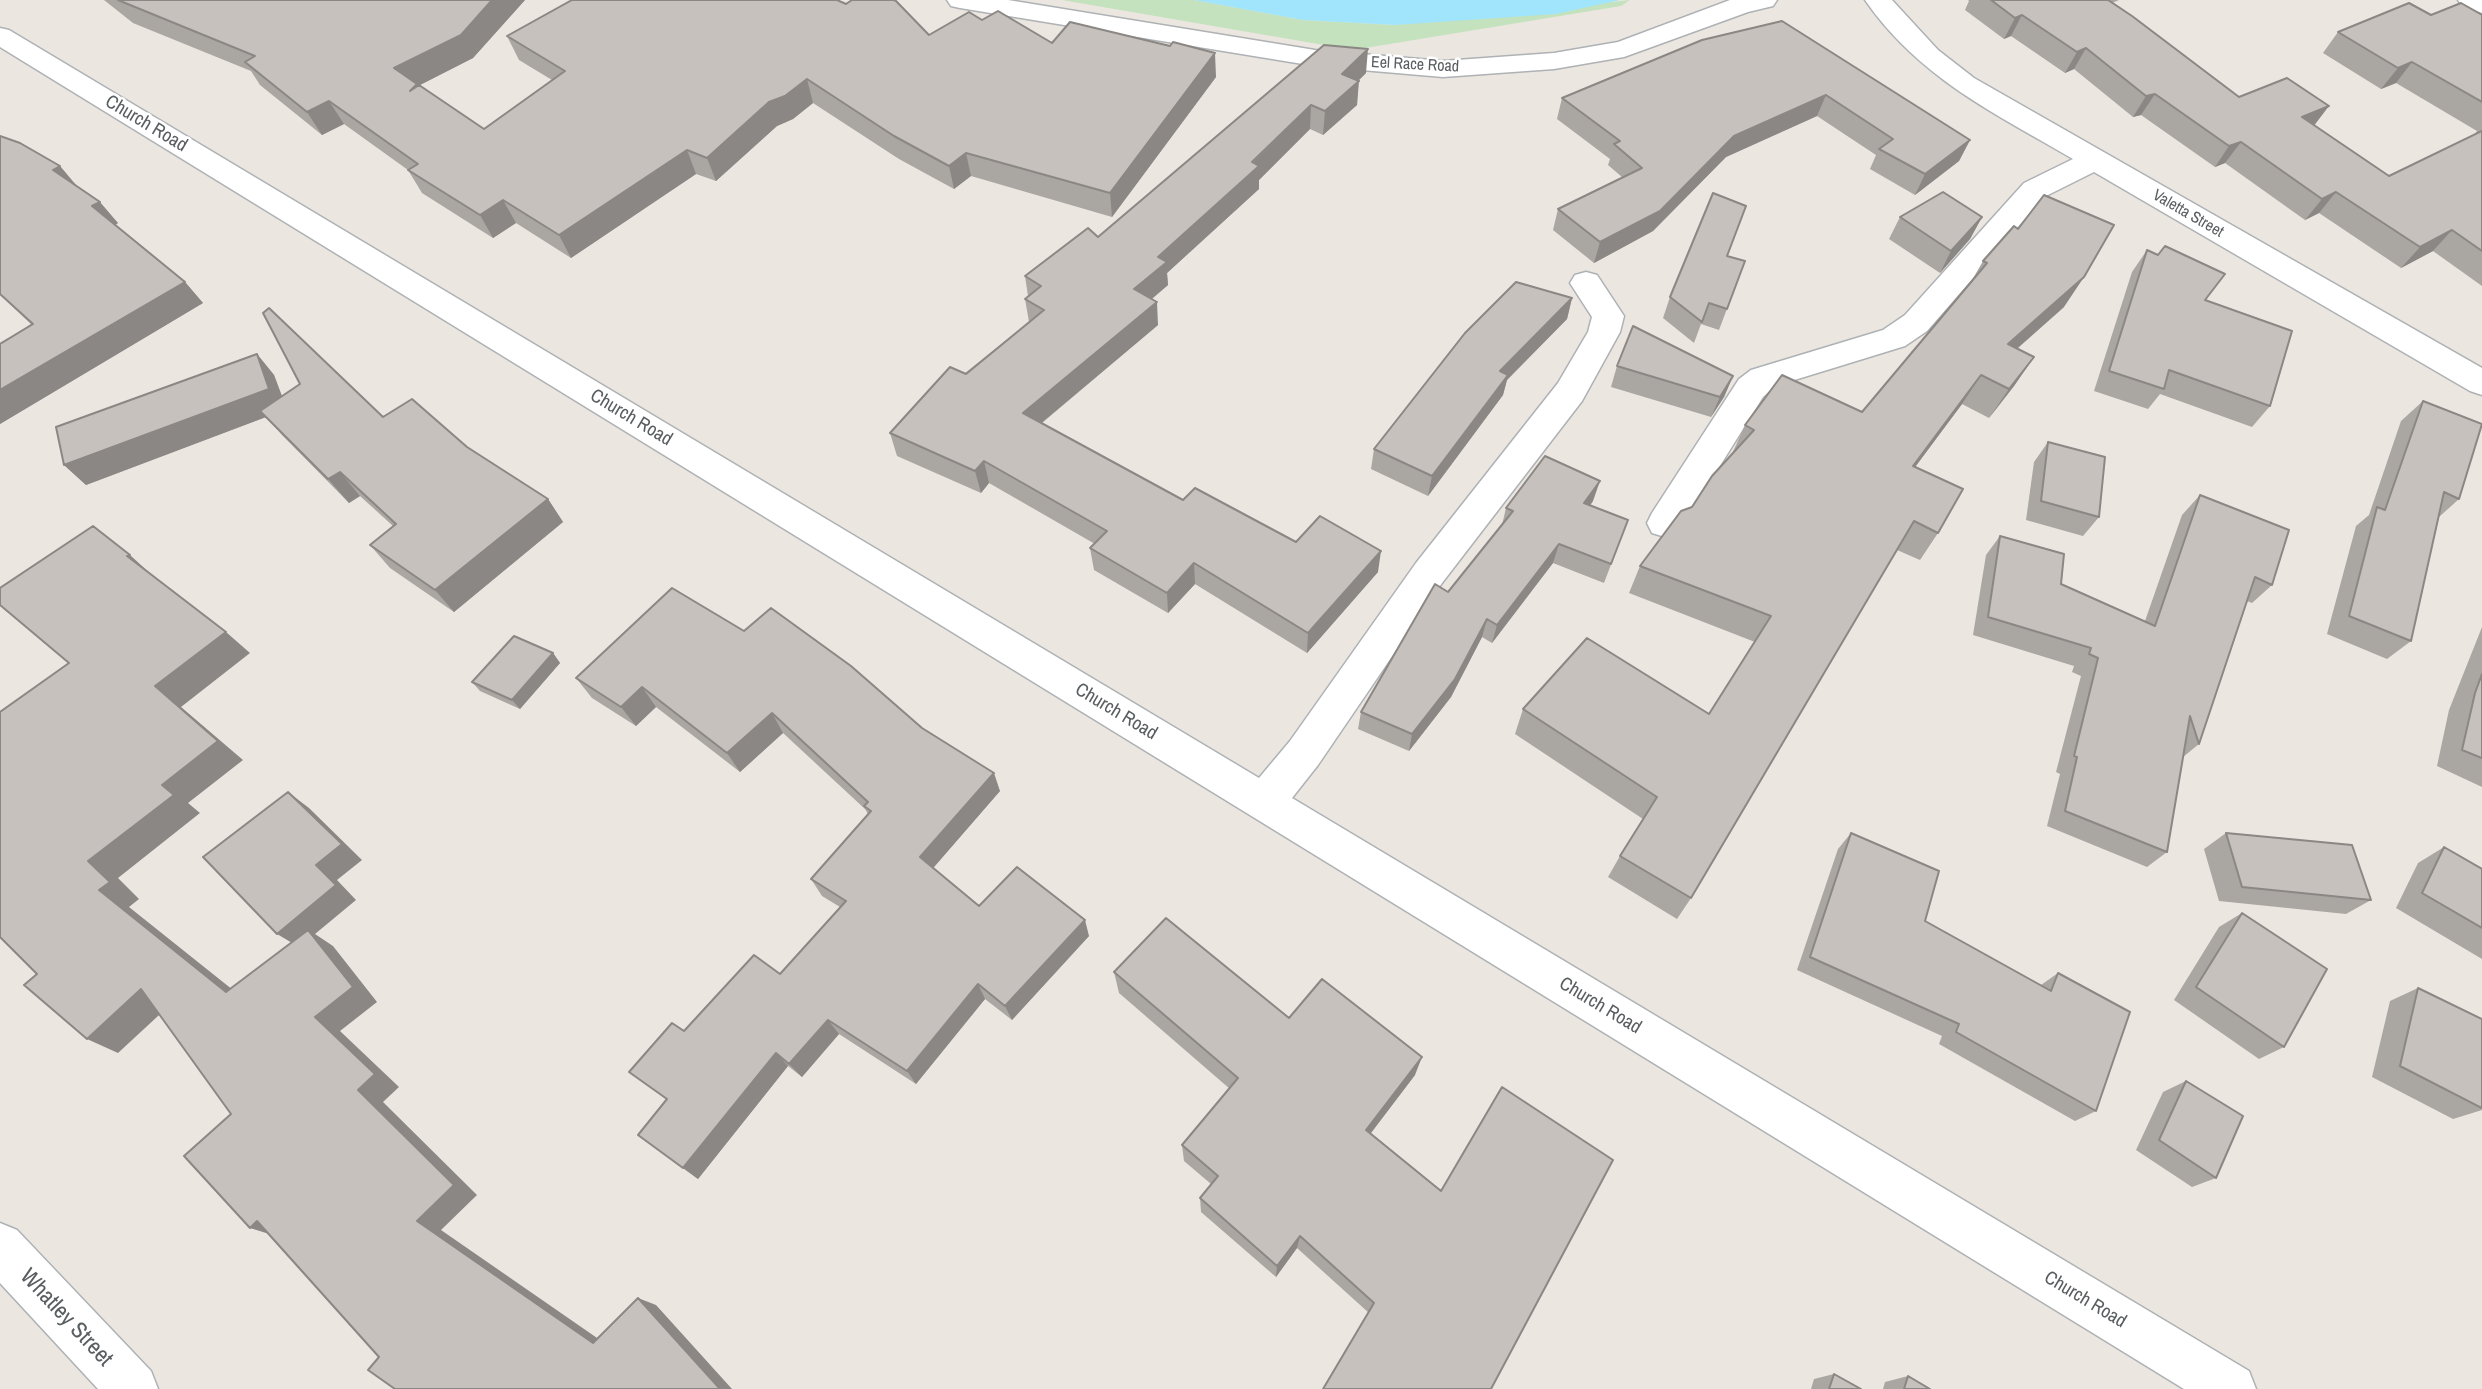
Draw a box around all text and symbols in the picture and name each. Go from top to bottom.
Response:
street label: Eel Race Road [1370,53,1460,77]
street label: Church Road [101,91,191,157]
street label: Valetta Street [2149,186,2227,242]
street label: Church Road [586,385,676,451]
street label: Church Road [1071,679,1161,745]
street label: Church Road [1555,973,1645,1039]
street label: Whatley Street [14,1263,118,1373]
street label: Church Road [2040,1267,2130,1333]

